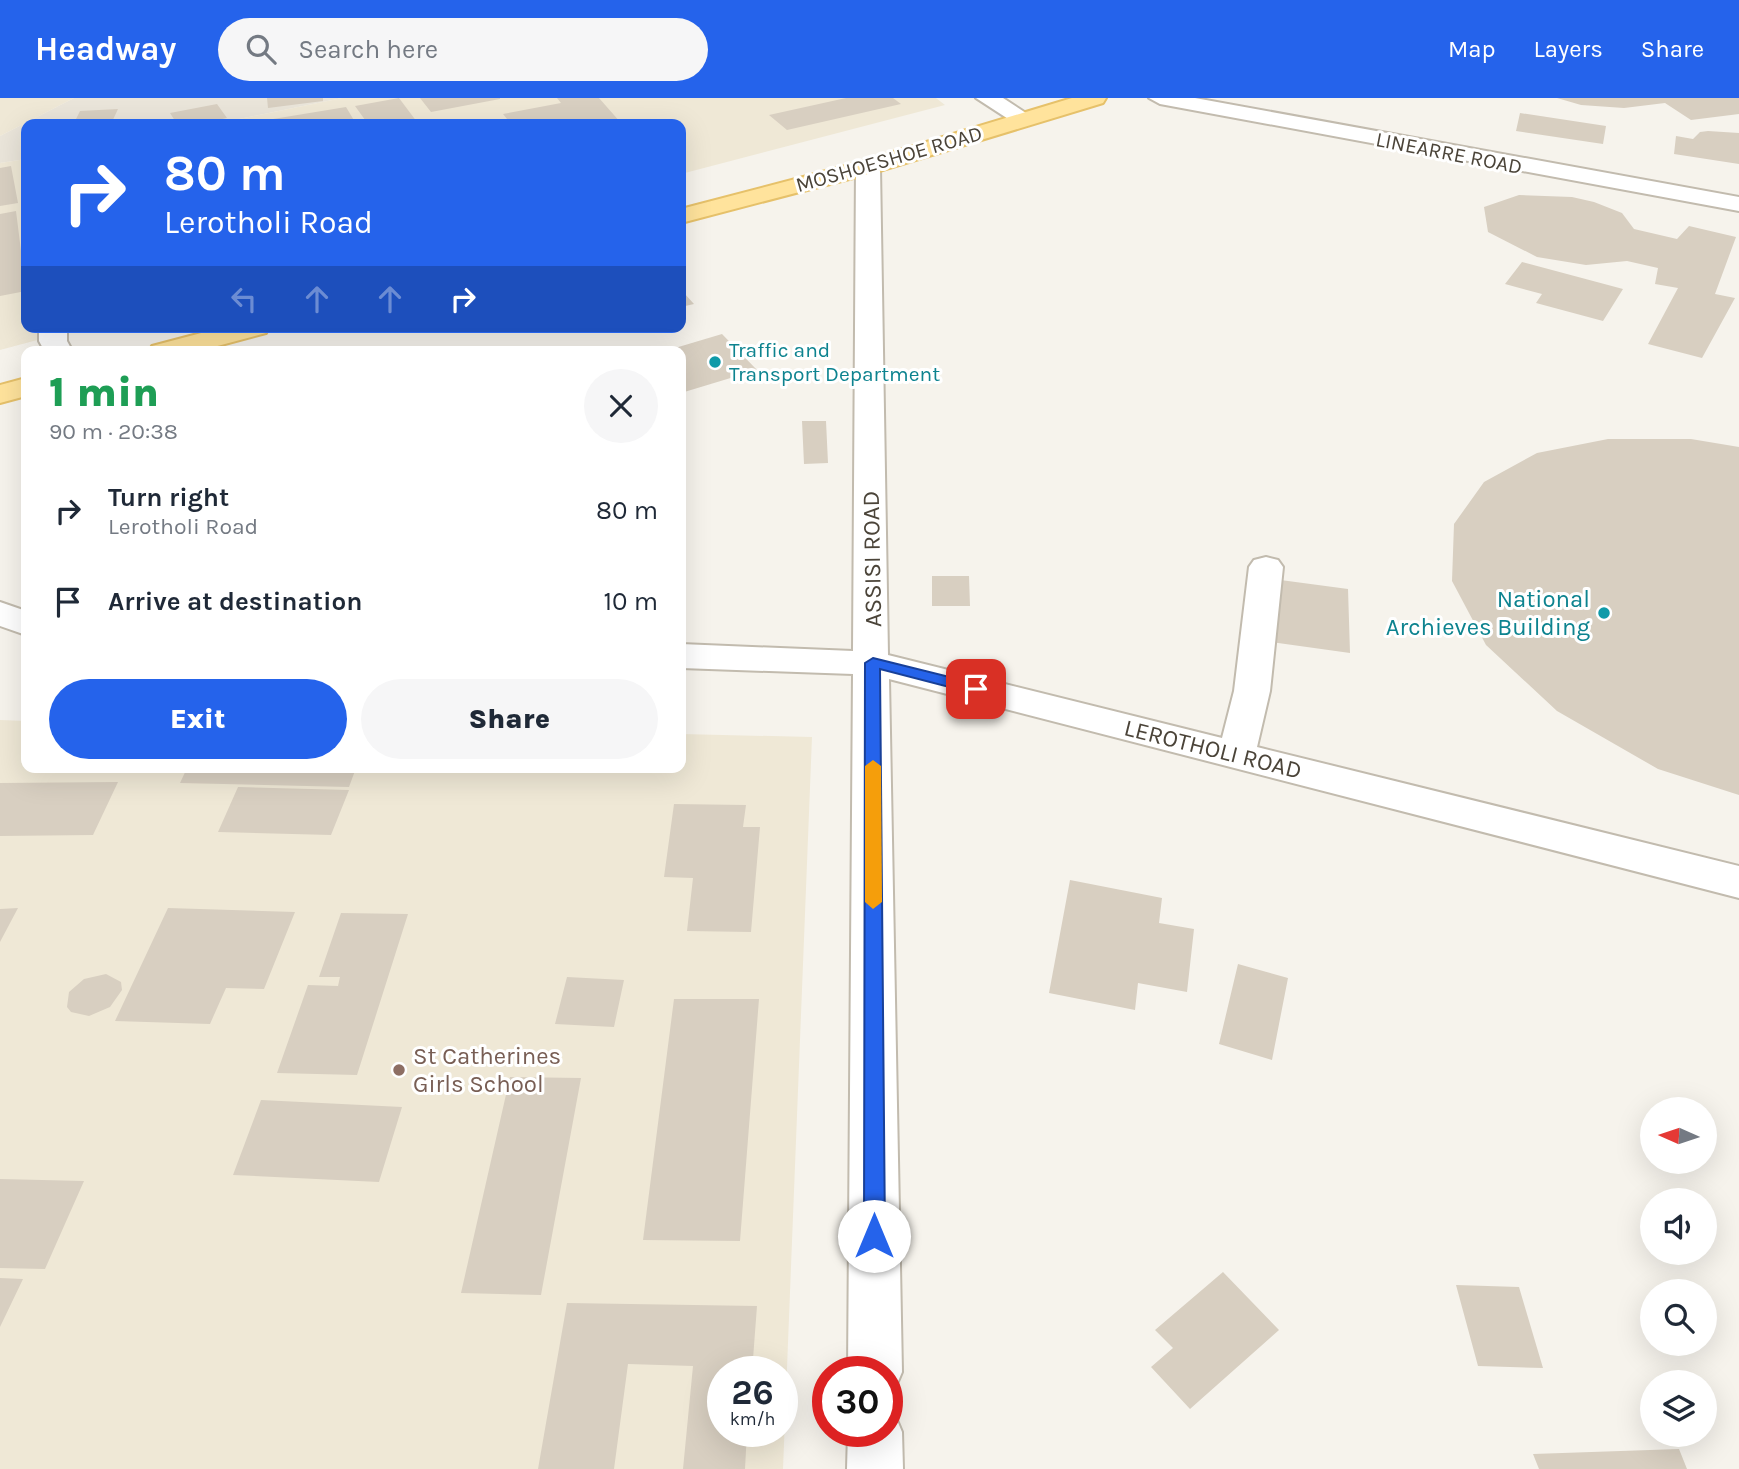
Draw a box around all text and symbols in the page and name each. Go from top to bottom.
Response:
search box [218,18,708,81]
text: Headway [35,30,176,68]
icon: search [242,30,280,68]
text: Search here [298,34,438,65]
text: Map [1448,35,1496,63]
text: Layers [1534,35,1603,63]
text: Share [1641,35,1704,63]
street label: MOSHOESHOE ROAD [793,121,985,197]
street label: LINEARRE ROAD [1374,127,1524,179]
text: 80 m [164,145,286,202]
icon: right [49,147,140,238]
text: Lerotholi Road [164,204,373,241]
icon: left [225,280,263,318]
icon: ahead [298,280,336,318]
icon: ahead [371,280,409,318]
icon: right [444,280,482,318]
place label: Traffic and Transport Department [729,338,940,386]
marker: Traffic and Transport Department [707,354,723,370]
text: 1 min [49,367,159,417]
button: close [584,369,658,443]
text: 90 m · 20:38 [49,418,178,445]
text: Turn right [108,482,229,513]
street label: ASSISI ROAD [857,491,887,627]
icon: right [49,492,87,530]
text: 80 m [596,495,658,526]
text: Lerotholi Road [108,513,258,540]
icon: arrive [49,583,87,621]
place label: National Archieves Building [1386,585,1590,641]
text: Arrive at destination [108,586,362,617]
text: 10 m [603,586,658,617]
marker: National Archieves Building [1596,605,1612,621]
pin [946,659,1006,719]
icon: arrive [957,670,995,708]
button: Exit [49,679,347,759]
button: Share [361,679,658,759]
street label: LEROTHOLI ROAD [1121,713,1305,785]
place label: St Catherines Girls School [413,1042,561,1098]
marker: St Catherines Girls School [391,1062,407,1078]
north arrow [1640,1097,1717,1174]
map controls [1640,1097,1717,1447]
button: sound [1640,1188,1717,1265]
position arrow [837,1199,911,1273]
button: search [1640,1279,1717,1356]
speed limit sign: 30 [812,1356,903,1447]
button: layers [1640,1370,1717,1447]
text: 26 [731,1372,774,1413]
text: km/h [730,1408,775,1430]

